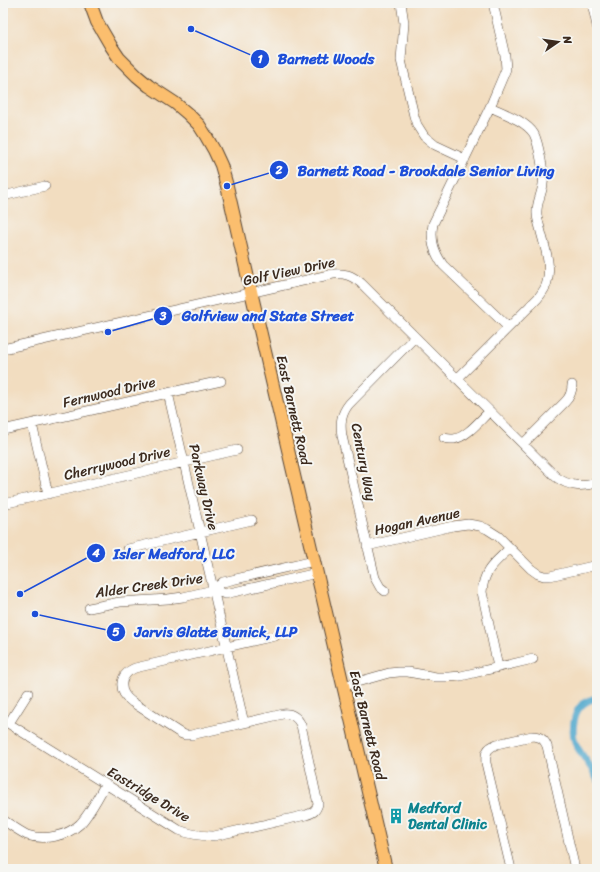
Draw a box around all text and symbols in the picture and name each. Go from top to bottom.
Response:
north arrow [538,22,578,62]
text: N [557,33,577,46]
callout: Barnett Woods [250,45,383,72]
text: Barnett Woods [278,46,375,72]
text: 1 [257,48,263,70]
callout: Barnett Road - Brookdale Senior Living [269,157,562,184]
text: Barnett Road - Brookdale Senior Living [297,158,555,184]
text: 2 [275,159,283,181]
street label: Golf View Drive [241,250,337,293]
callout: Golfview and State Street [153,302,362,329]
text: Golfview and State Street [181,303,355,329]
text: 3 [159,305,167,327]
street label: East Barnett Road [269,353,319,469]
street label: Fernwood Drive [60,370,158,415]
street label: Century Way [344,421,383,504]
street label: Cherrywood Drive [61,439,173,488]
street label: Parkway Drive [181,441,226,533]
street label: Hogan Avenue [372,500,462,543]
callout: Isler Medford, LLC [86,540,243,567]
text: Isler Medford, LLC [112,541,235,567]
text: 4 [91,542,100,564]
street label: Alder Creek Drive [93,566,204,606]
callout: Jarvis Glatte Bunick, LLP [106,619,305,646]
text: Jarvis Glatte Bunick, LLP [134,619,298,645]
text: 5 [112,621,120,643]
street label: East Barnett Road [342,668,394,784]
street label: Eastridge Drive [102,760,195,829]
place label: Medford Dental Clinic [407,796,488,837]
building icon: Medford Dental Clinic [387,807,405,825]

